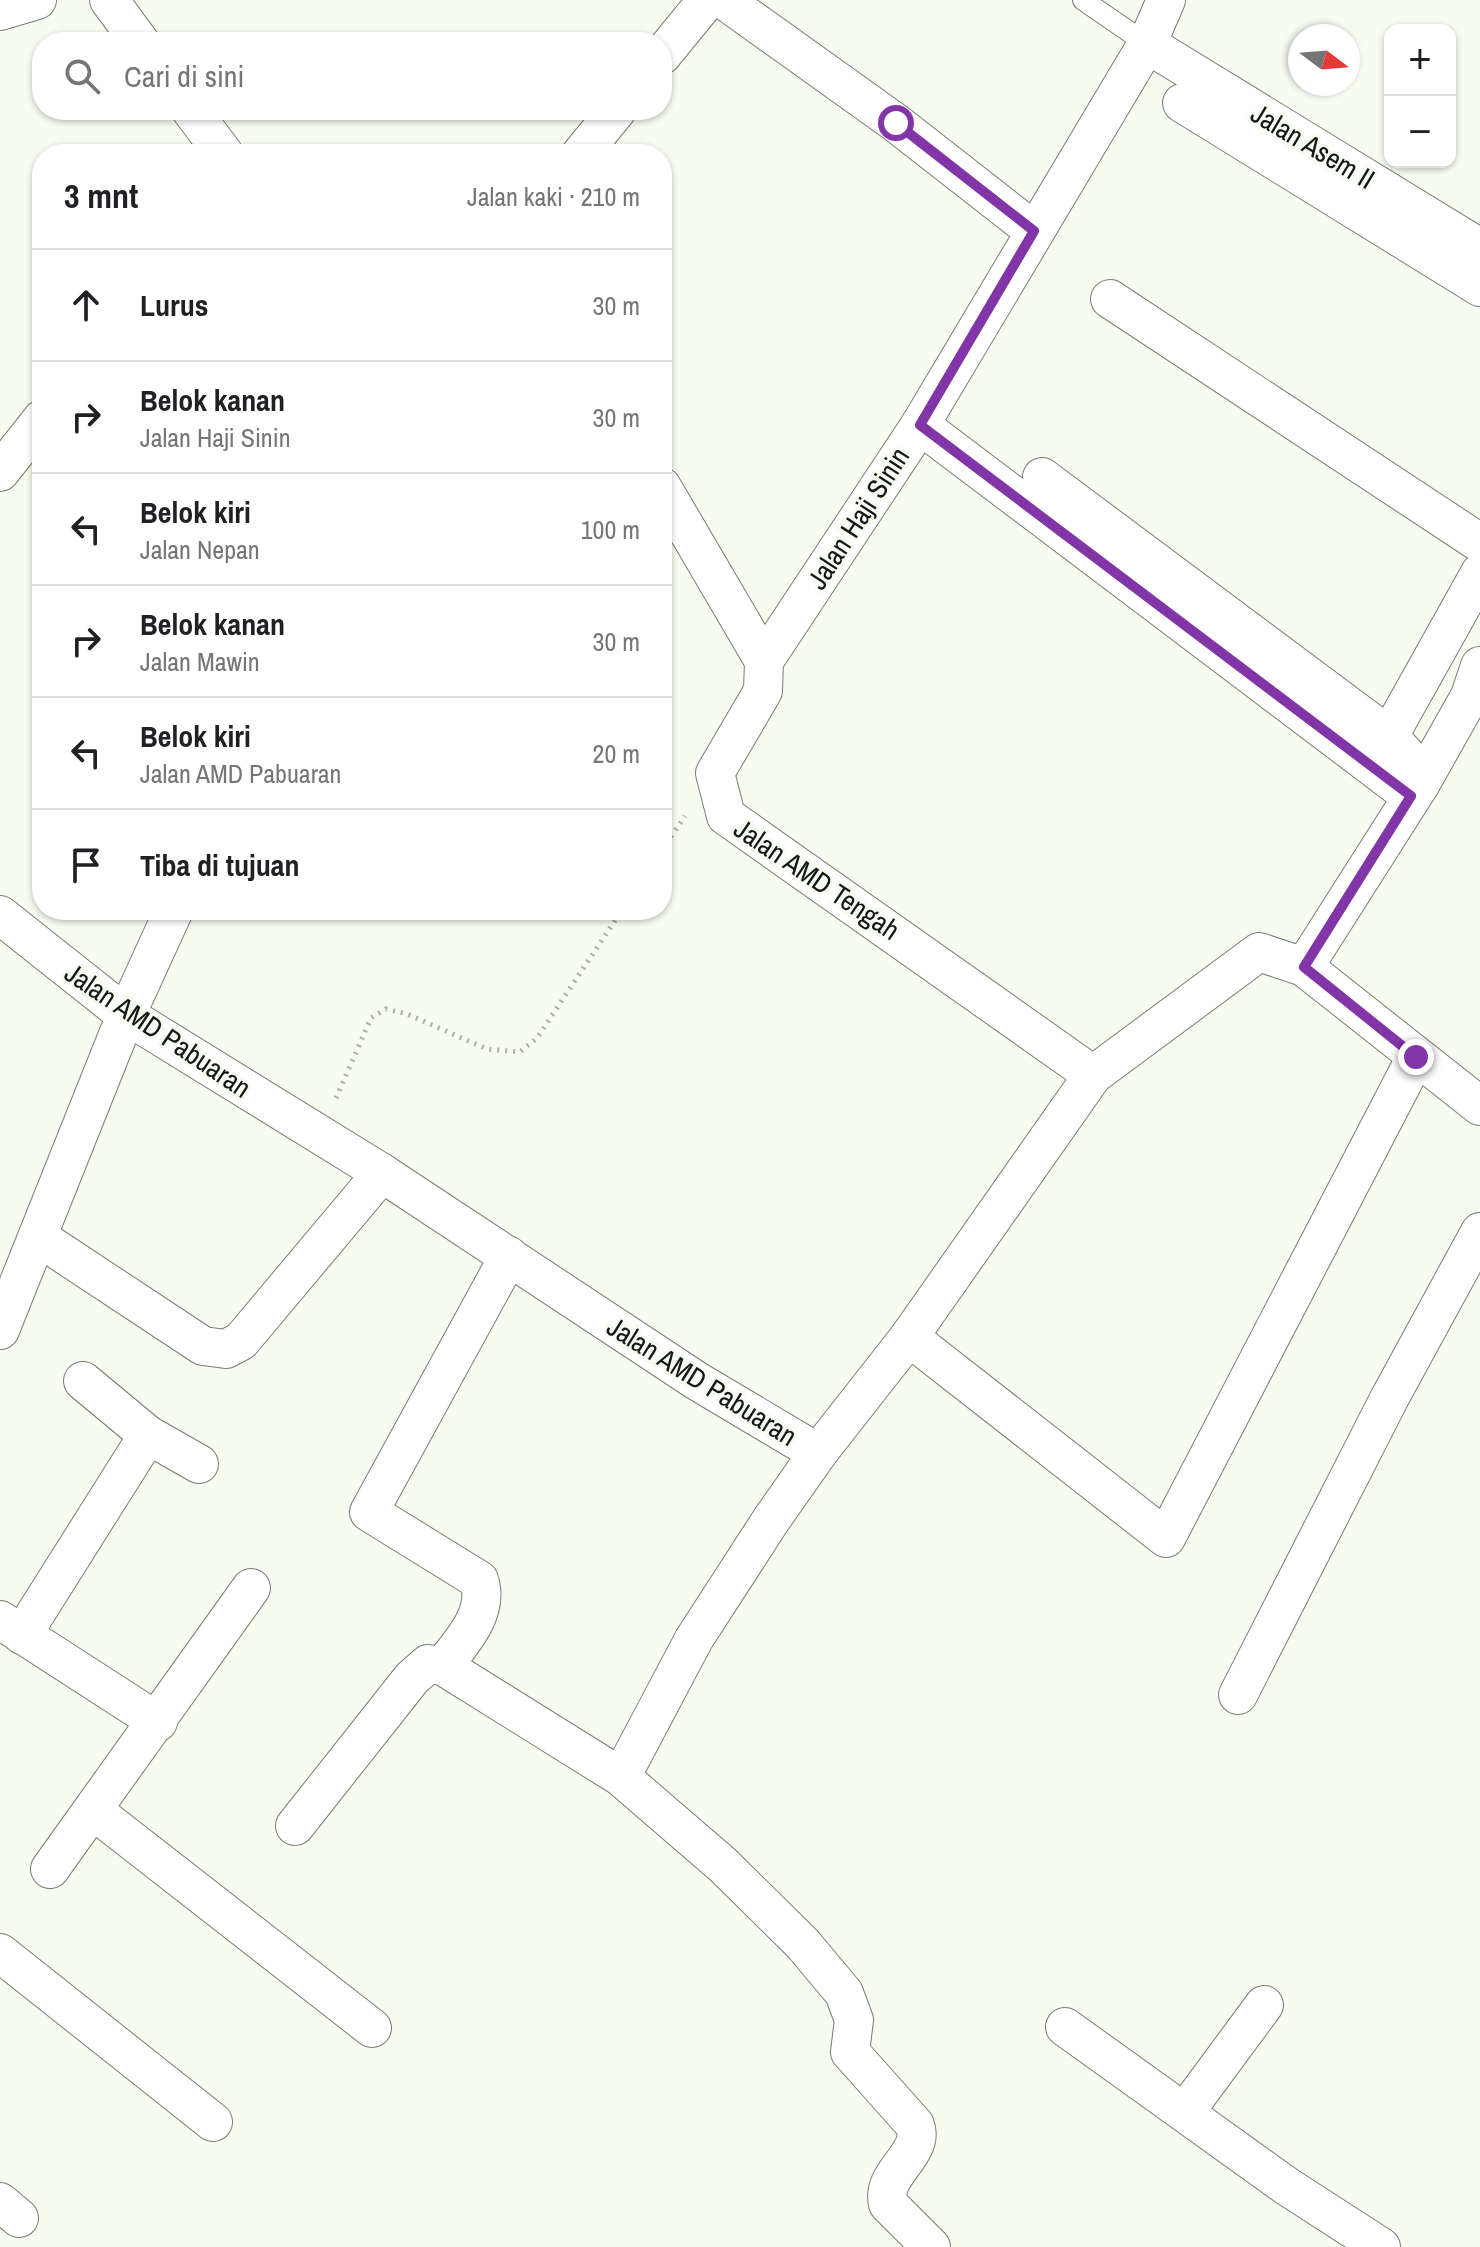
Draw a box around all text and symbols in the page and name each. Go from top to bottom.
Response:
north arrow [1288,24,1360,96]
map controls [1384,24,1456,168]
button: + [1384,24,1456,96]
search box [32,32,672,120]
icon: search [60,54,104,98]
text: Cari di sini [124,56,244,96]
street label: Jalan Asem II [1244,94,1382,198]
button: − [1384,96,1456,168]
route start [878,105,914,141]
text: 3 mnt [64,173,138,219]
text: Jalan kaki · 210 m [467,179,640,214]
icon: ahead [64,283,108,327]
text: Lurus [140,285,208,325]
text: 30 m [593,288,640,323]
text: Belok kanan [140,380,285,420]
icon: right [64,395,108,439]
text: 30 m [593,400,640,435]
text: Jalan Haji Sinin [140,420,291,455]
street label: Jalan Haji Sinin [798,440,918,596]
text: Belok kiri [140,492,251,532]
icon: left [64,507,108,551]
text: 100 m [581,512,640,547]
text: Jalan Nepan [140,532,260,567]
text: Belok kanan [140,604,285,644]
icon: right [64,619,108,663]
text: 30 m [593,624,640,659]
text: Jalan Mawin [140,644,260,679]
text: Belok kiri [140,716,251,756]
icon: left [64,731,108,775]
text: 20 m [593,736,640,771]
text: Jalan AMD Pabuaran [140,756,341,791]
street label: Jalan AMD Tengah [727,809,907,949]
icon: arrive [64,843,108,887]
text: Tiba di tujuan [140,845,300,885]
street label: Jalan AMD Pabuaran [57,954,259,1106]
route end [1398,1039,1434,1075]
street label: Jalan AMD Pabuaran [600,1307,804,1455]

